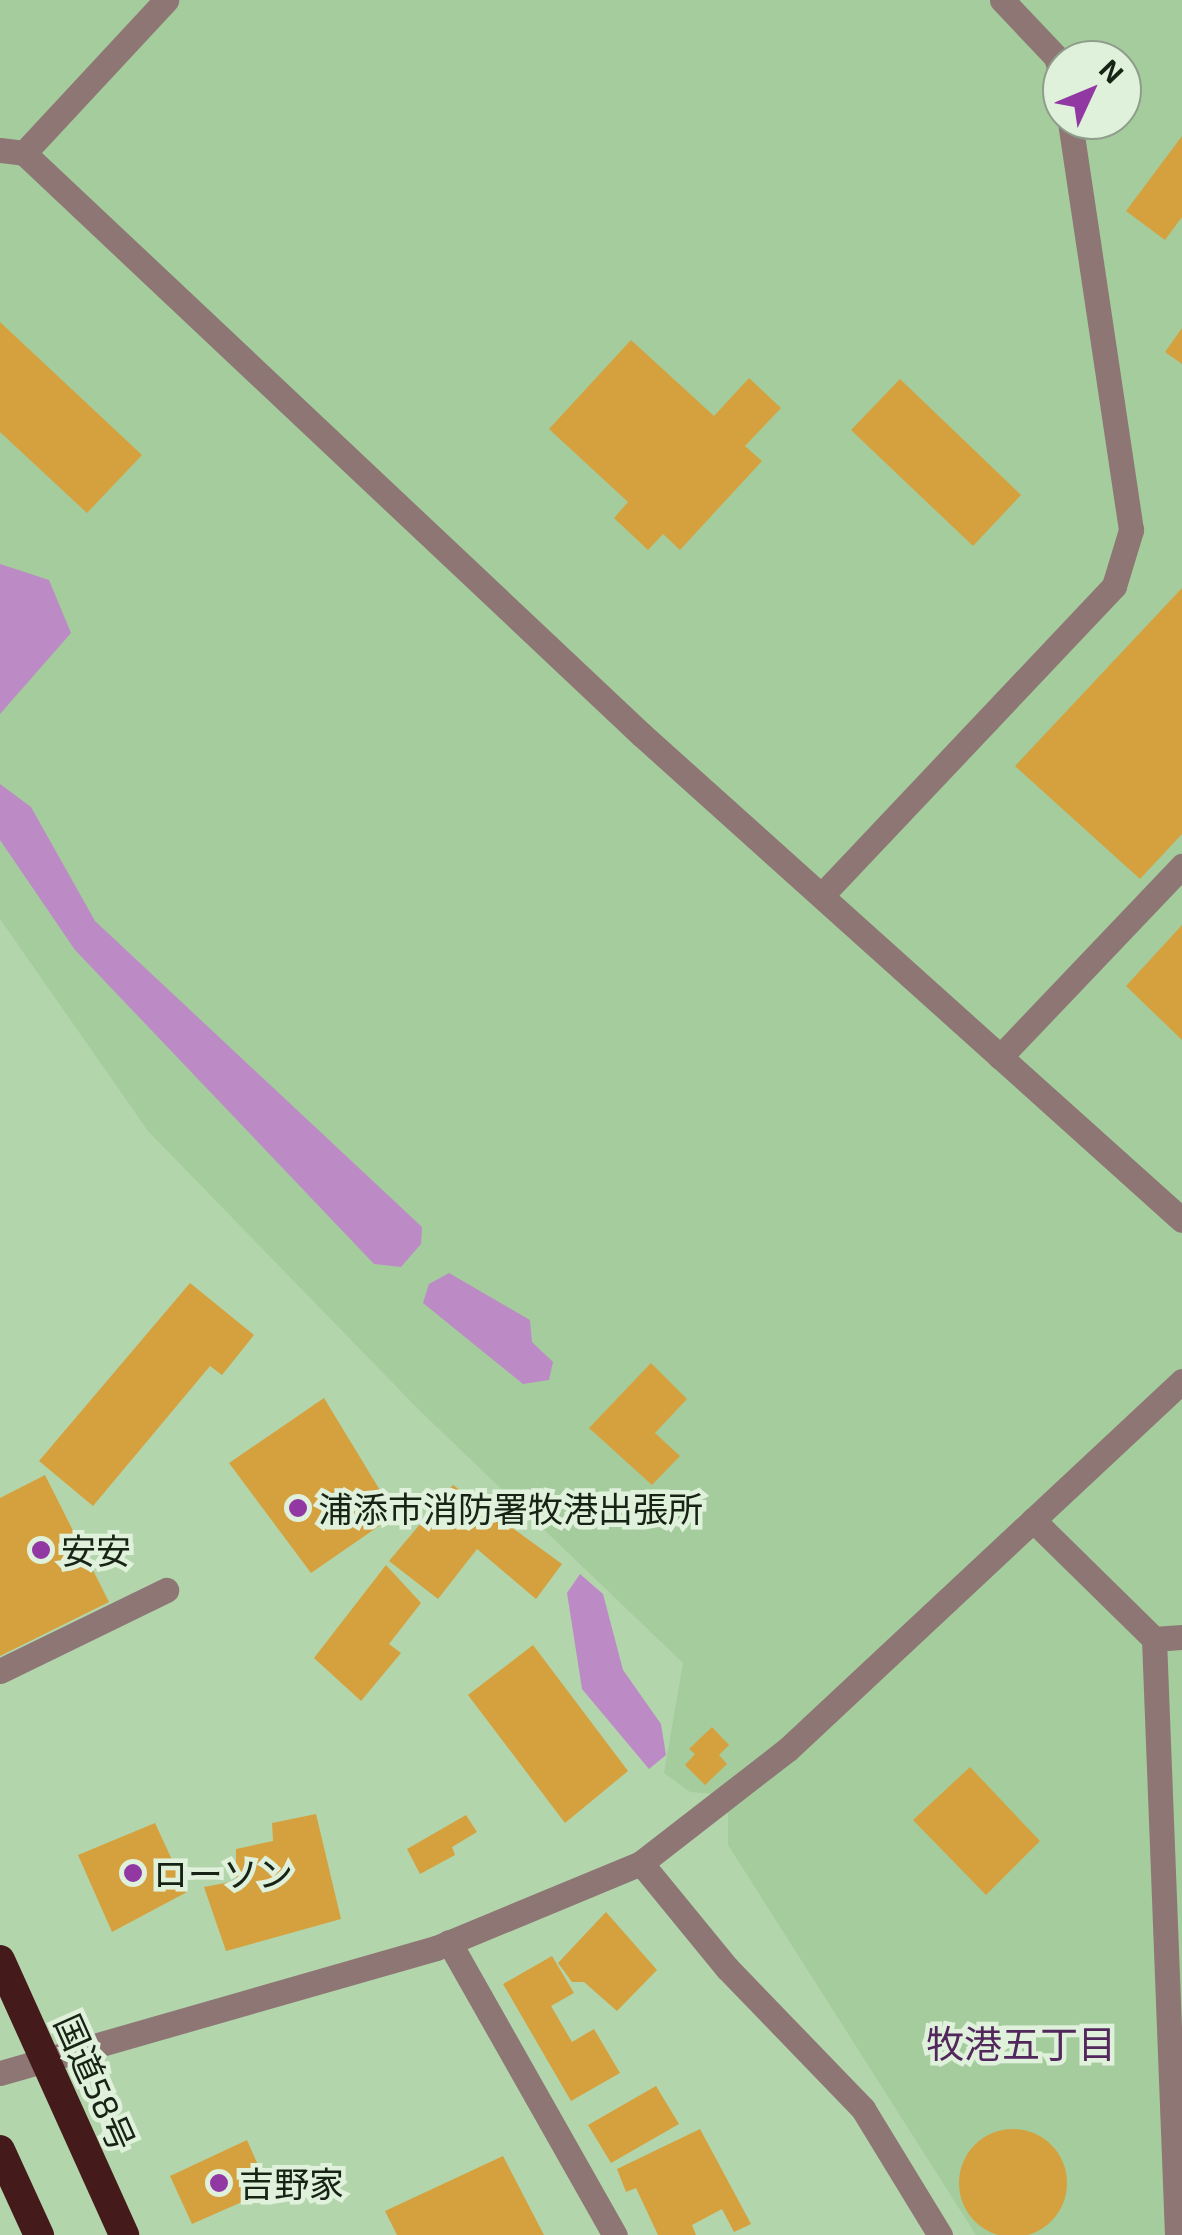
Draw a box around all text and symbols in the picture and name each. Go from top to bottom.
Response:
north arrow [1042,40,1142,140]
text: N [1093,51,1131,90]
place label: 浦添市消防署牧港出張所 [318,1487,703,1529]
marker: 浦添市消防署牧港出張所 [287,1497,309,1519]
place label: 安安 [61,1529,131,1571]
marker: 安安 [30,1539,52,1561]
place label: ローソン [153,1852,293,1894]
marker: ローソン [122,1862,144,1884]
street label: 国道58号 [47,2007,145,2157]
district label: 牧港五丁目 [926,2021,1116,2067]
place label: 吉野家 [239,2162,344,2204]
marker: 吉野家 [208,2172,230,2194]

